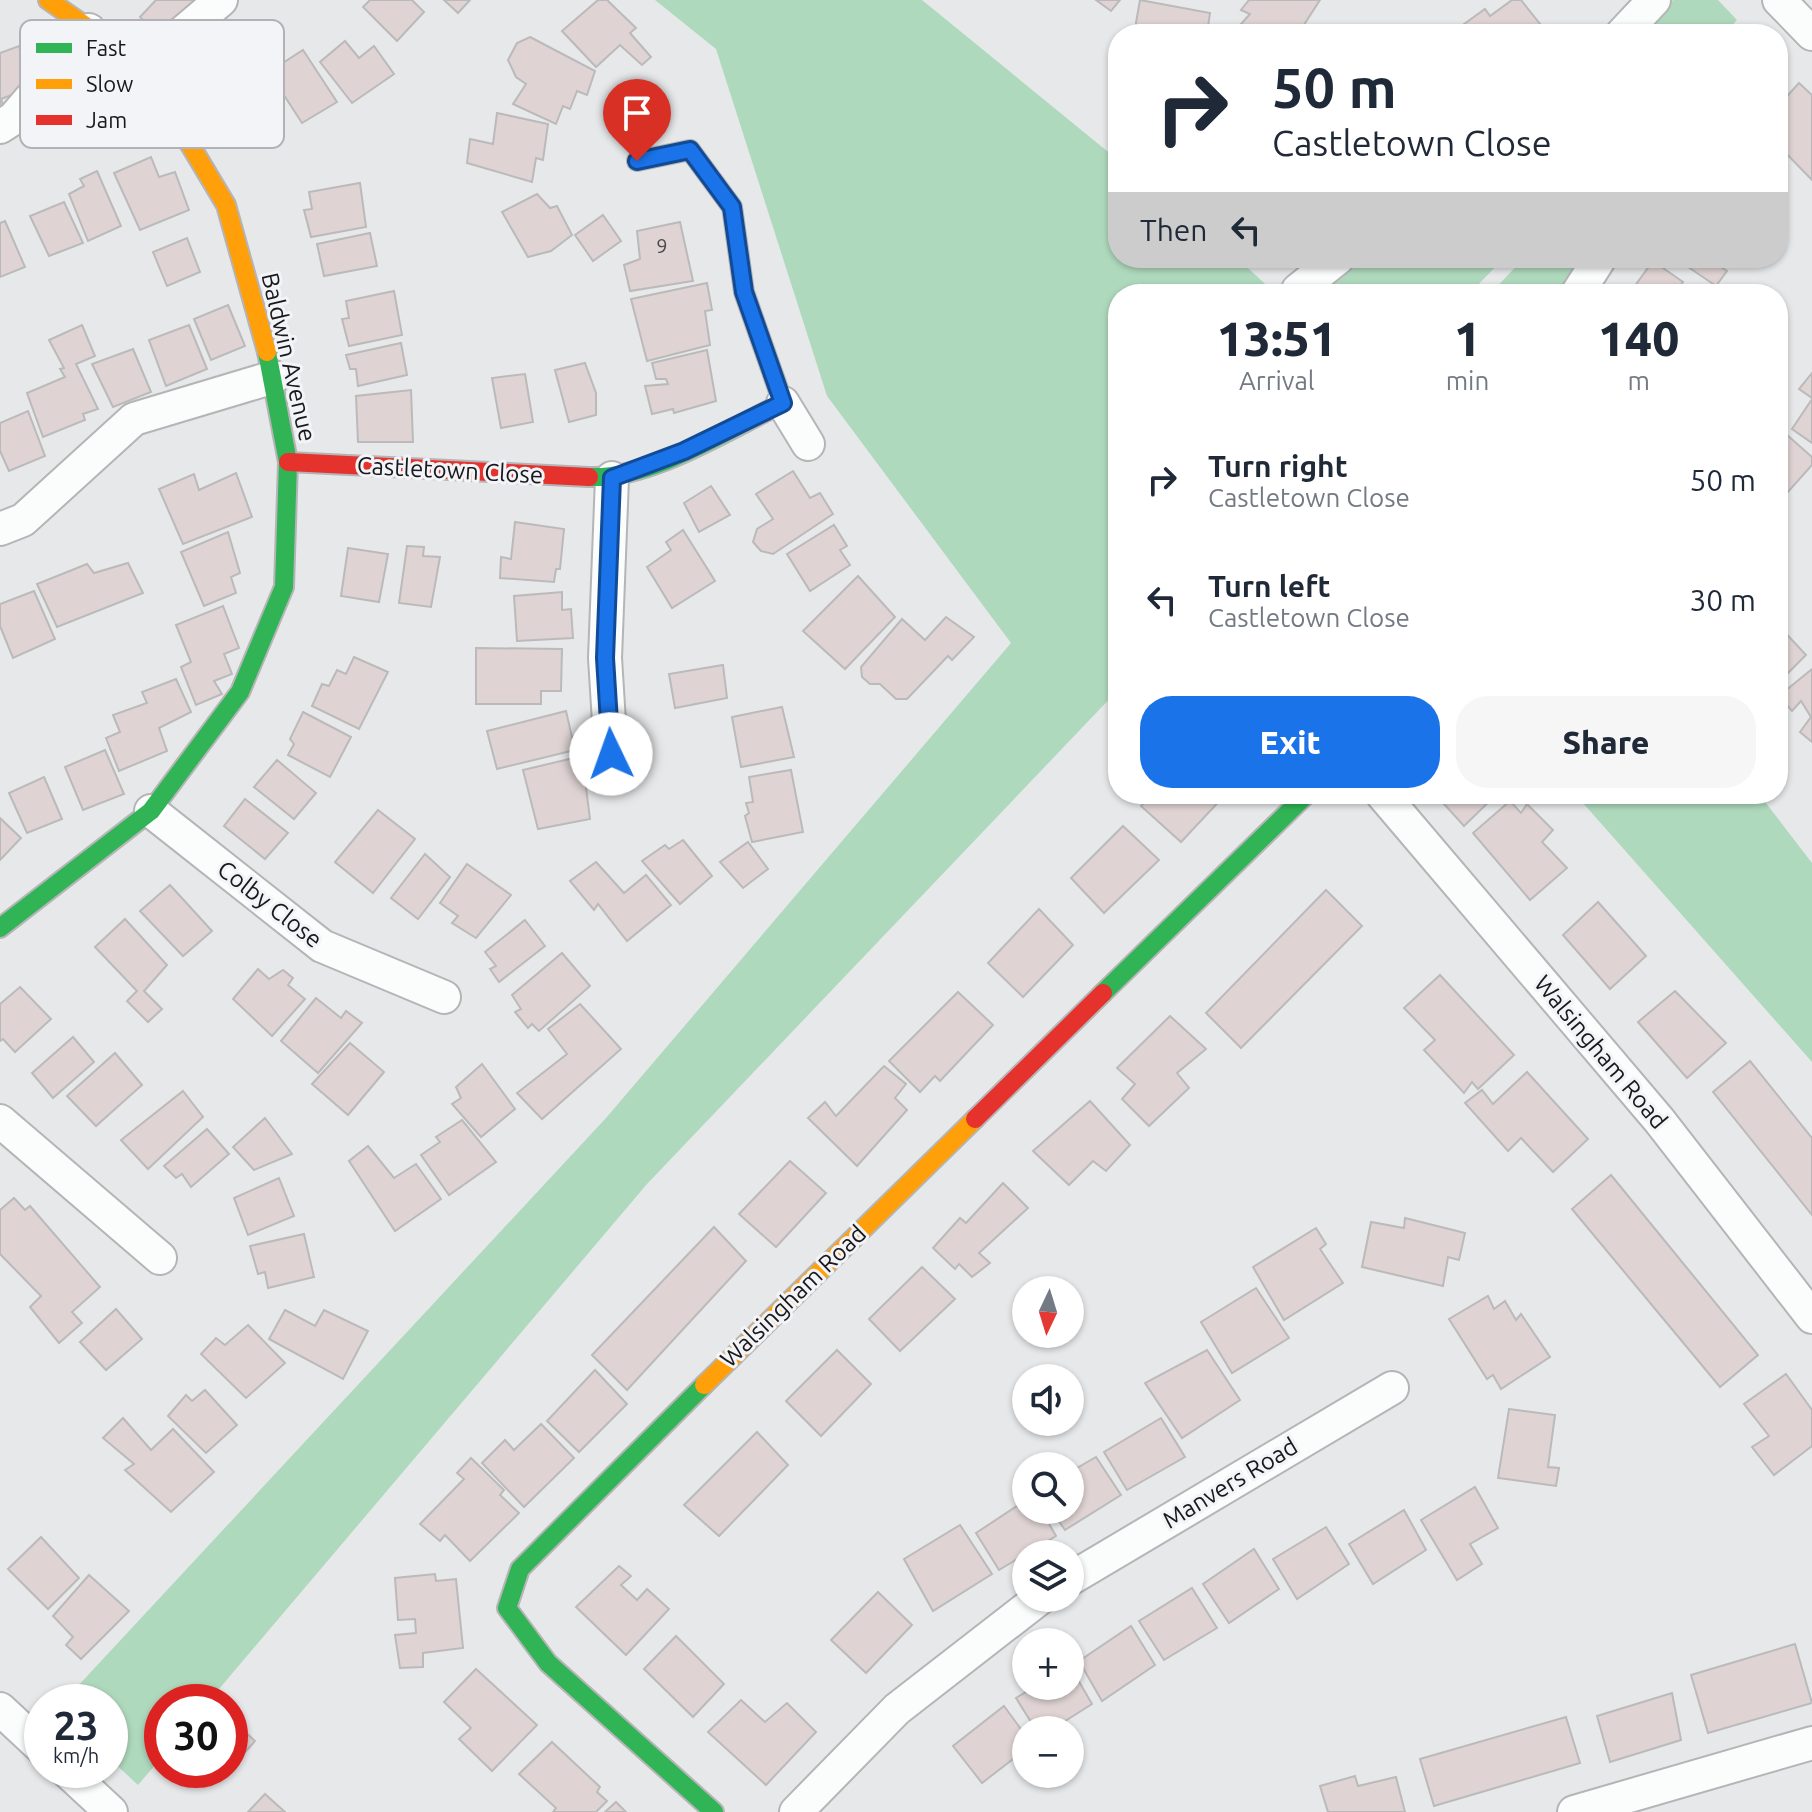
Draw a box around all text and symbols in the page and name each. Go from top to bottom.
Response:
legend [20,20,284,148]
text: Fast [86,35,127,60]
icon: right [1140,56,1244,160]
text: 50 m [1272,56,1397,119]
text: Slow [86,71,133,96]
pin [603,79,671,161]
icon: arrive [615,91,659,135]
text: Jam [86,107,127,132]
text: Castletown Close [1272,122,1552,163]
icon: left [1224,208,1268,252]
text: Then [1140,213,1208,247]
house number: 9 [656,234,668,257]
street label: Baldwin Avenue [256,270,322,444]
text: 13:51 [1217,311,1337,365]
text: 1 [1454,311,1481,365]
text: 140 [1598,311,1679,365]
text: Arrival [1239,366,1315,395]
text: min [1446,366,1489,395]
text: m [1627,366,1650,395]
text: Turn right [1208,449,1348,483]
street label: Castletown Close [356,452,544,488]
icon: right [1140,458,1184,502]
text: 50 m [1689,463,1756,497]
text: Castletown Close [1208,483,1410,512]
text: Turn left [1208,569,1330,603]
icon: left [1140,578,1184,622]
text: 30 m [1689,583,1756,617]
text: Castletown Close [1208,603,1410,632]
button: Exit [1140,696,1440,788]
button: Share [1456,696,1756,788]
position arrow [569,712,653,796]
street label: Colby Close [213,855,327,953]
street label: Walsingham Road [1529,970,1673,1134]
street label: Walsingham Road [715,1220,871,1372]
north arrow [1012,1276,1084,1348]
map controls [1012,1276,1084,1788]
button: sound [1012,1364,1084,1436]
street label: Manvers Road [1158,1432,1302,1534]
button: search [1012,1452,1084,1524]
button: layers [1012,1540,1084,1612]
button: + [1012,1628,1084,1700]
speed limit sign: 30 [144,1684,248,1788]
text: 23 [53,1703,99,1748]
button: − [1012,1716,1084,1788]
text: km/h [53,1744,99,1767]

